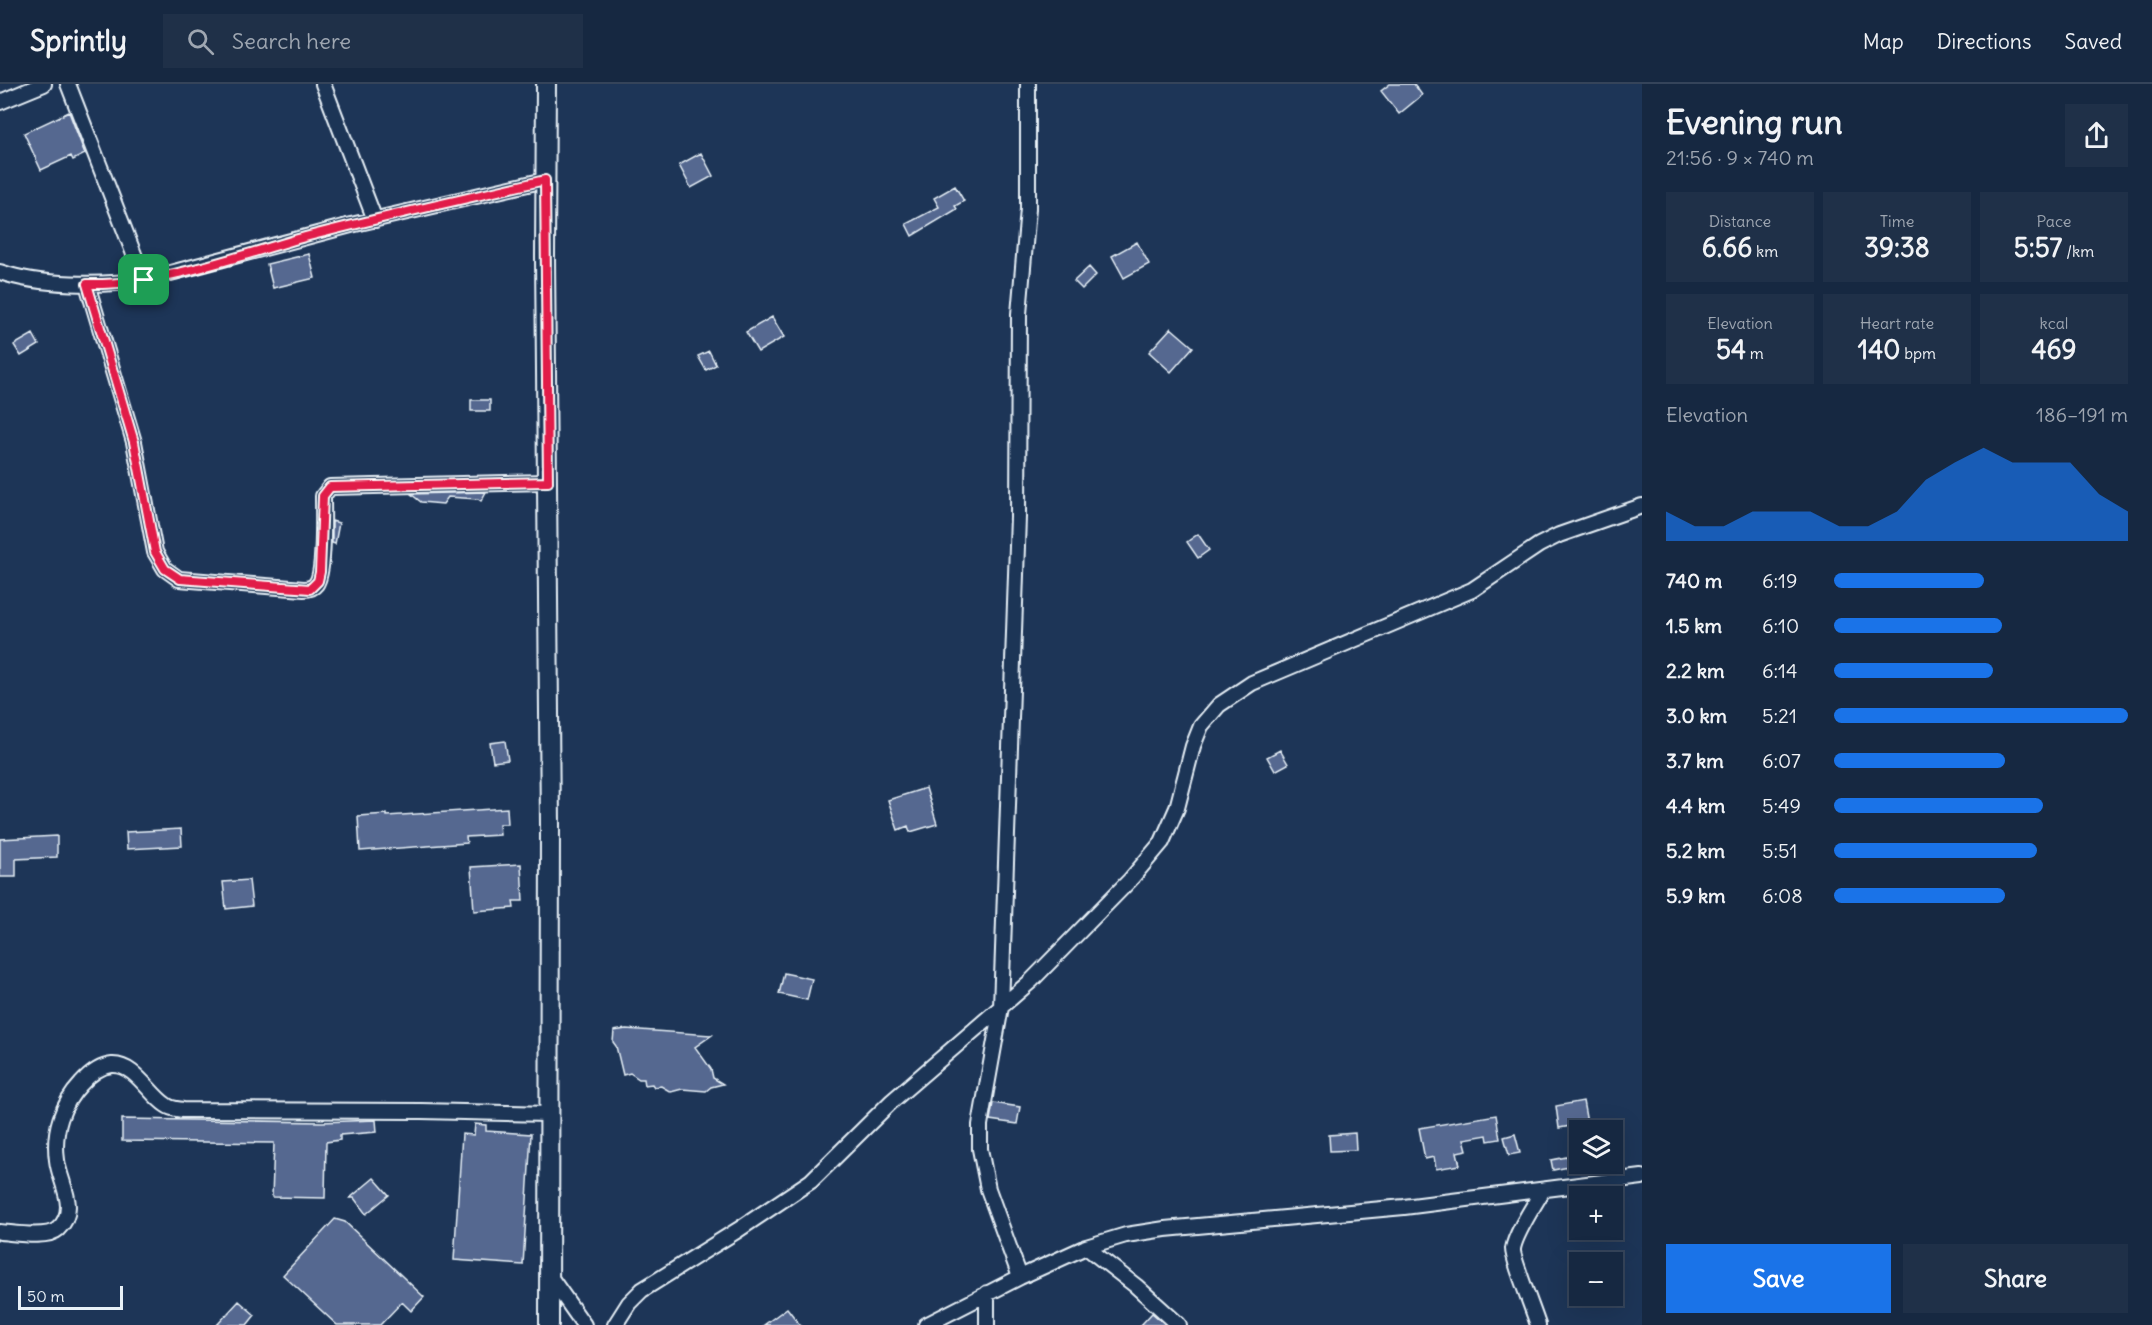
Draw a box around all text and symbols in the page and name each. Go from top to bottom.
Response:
search box [163,14,583,68]
text: Sprintly [30,23,127,59]
icon: search [184,25,217,58]
text: Search here [232,27,351,55]
text: Map [1863,28,1904,55]
text: Directions [1937,28,2031,55]
text: Saved [2064,28,2122,55]
text: Evening run [1666,101,1842,143]
button: share [2065,104,2128,167]
text: 21:56 · 9 × 740 m [1666,145,1814,170]
text: Distance [1709,211,1771,231]
text: Time [1880,211,1914,231]
text: Pace [2037,211,2071,231]
text: 6.66 [1702,231,1752,264]
text: 39:38 [1864,231,1930,264]
text: 5:57 [2014,231,2062,264]
text: km [1752,241,1778,261]
text: /km [2062,241,2094,261]
pin [118,254,169,305]
icon: arrive [127,263,160,296]
text: Elevation [1707,313,1773,333]
text: Heart rate [1860,313,1934,333]
text: kcal [2040,313,2068,333]
text: 54 [1716,333,1746,366]
text: 140 [1858,333,1900,366]
text: 469 [2032,333,2076,366]
text: m [1746,343,1764,363]
text: bpm [1900,343,1936,363]
text: Elevation [1666,402,1748,427]
text: 186–191 m [2036,402,2128,427]
text: 740 m [1666,568,1722,593]
text: 6:19 [1762,568,1798,593]
text: 1.5 km [1666,613,1722,638]
text: 6:10 [1762,613,1799,638]
text: 2.2 km [1666,658,1725,683]
text: 6:14 [1762,658,1798,683]
text: 3.0 km [1666,703,1727,728]
text: 5:21 [1762,703,1797,728]
text: 3.7 km [1666,748,1724,773]
text: 6:07 [1762,748,1801,773]
text: 4.4 km [1666,793,1725,818]
text: 5:49 [1762,793,1801,818]
text: 5.2 km [1666,838,1725,863]
text: 5:51 [1762,838,1797,863]
text: 5.9 km [1666,883,1726,908]
text: 6:08 [1762,883,1803,908]
map controls [1569,1120,1623,1306]
button: layers [1569,1120,1623,1174]
button: + [1569,1186,1623,1240]
button: Save [1666,1244,1891,1313]
button: Share [1903,1244,2128,1313]
button: − [1569,1252,1623,1306]
scale bar [18,1283,123,1310]
text: 50 m [27,1286,65,1306]

